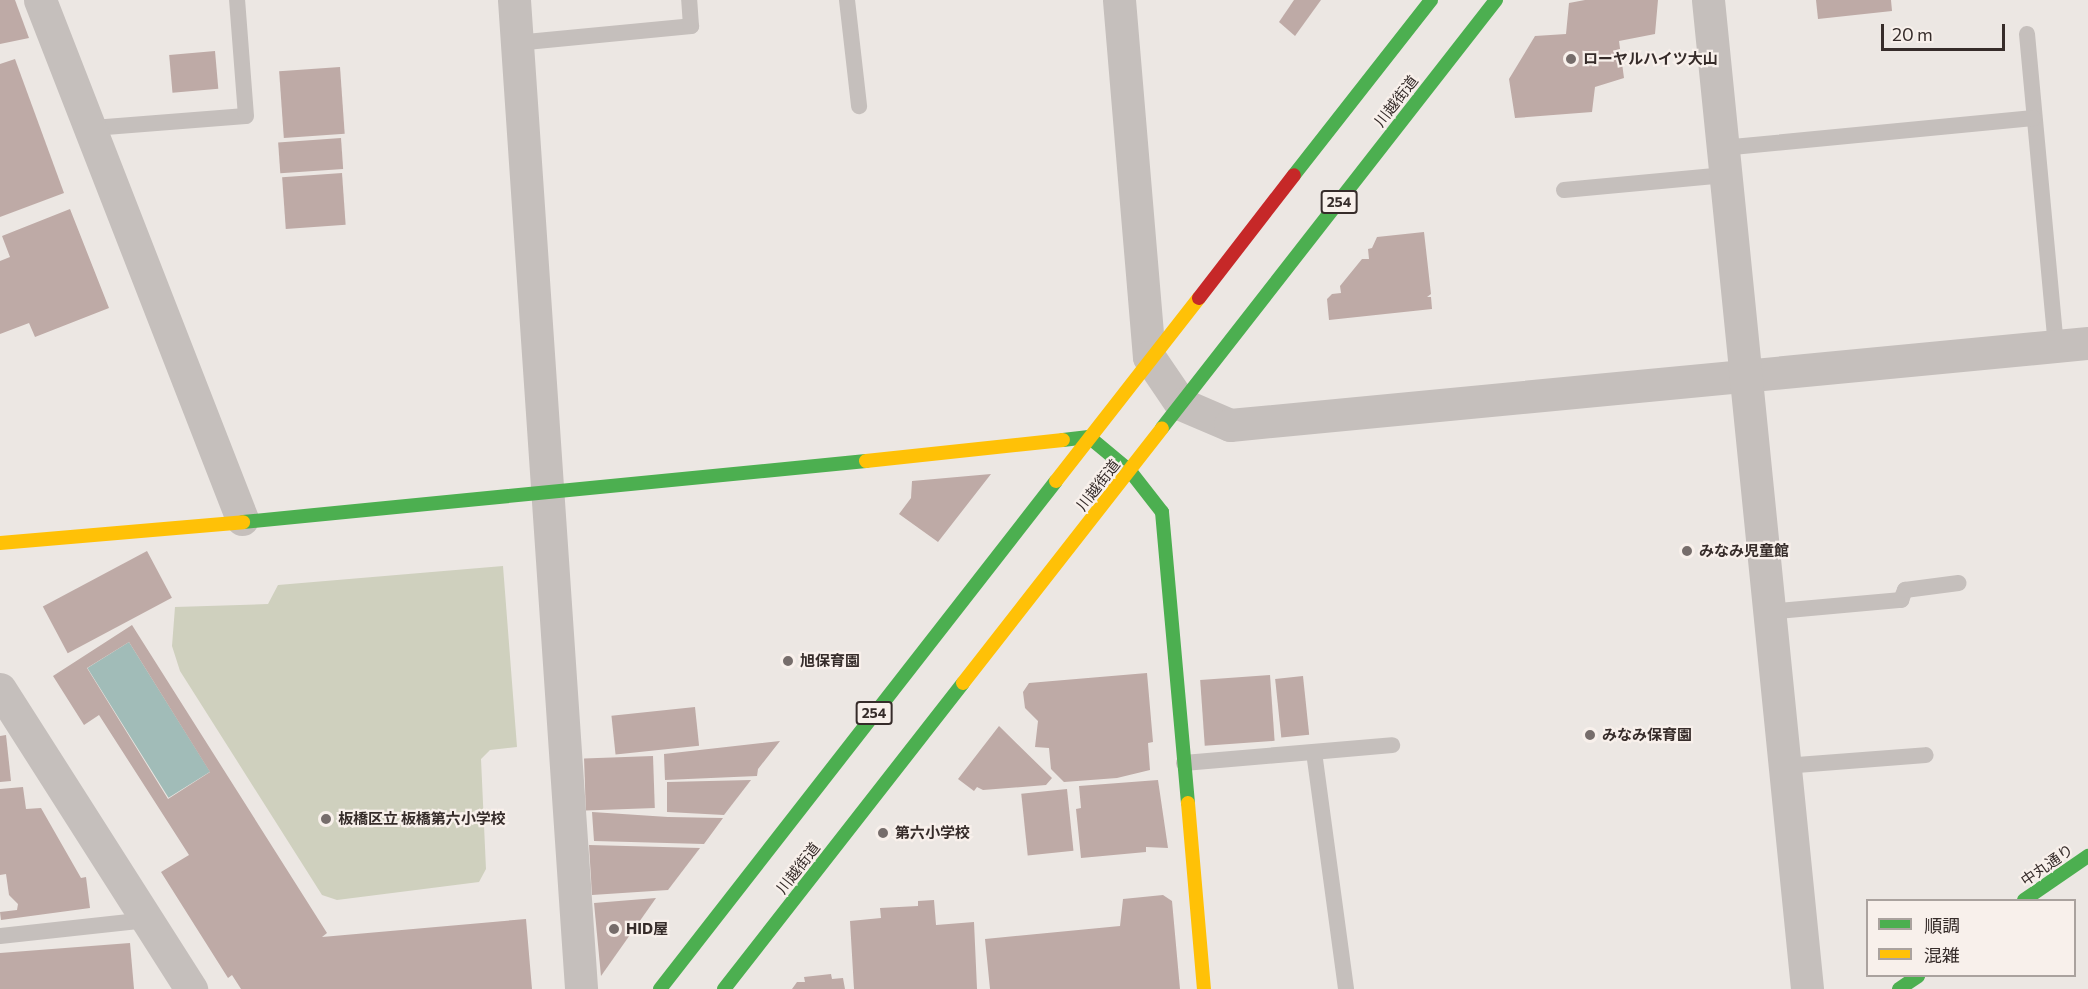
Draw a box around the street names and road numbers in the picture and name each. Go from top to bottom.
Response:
street label: 川越街道 [1370,72,1422,130]
road number: 254 [1320,191,1358,213]
street label: 川越街道 [1072,456,1124,514]
road number: 254 [854,702,894,724]
street label: 川越街道 [772,839,824,897]
street label: 中丸通り [2017,840,2077,890]

